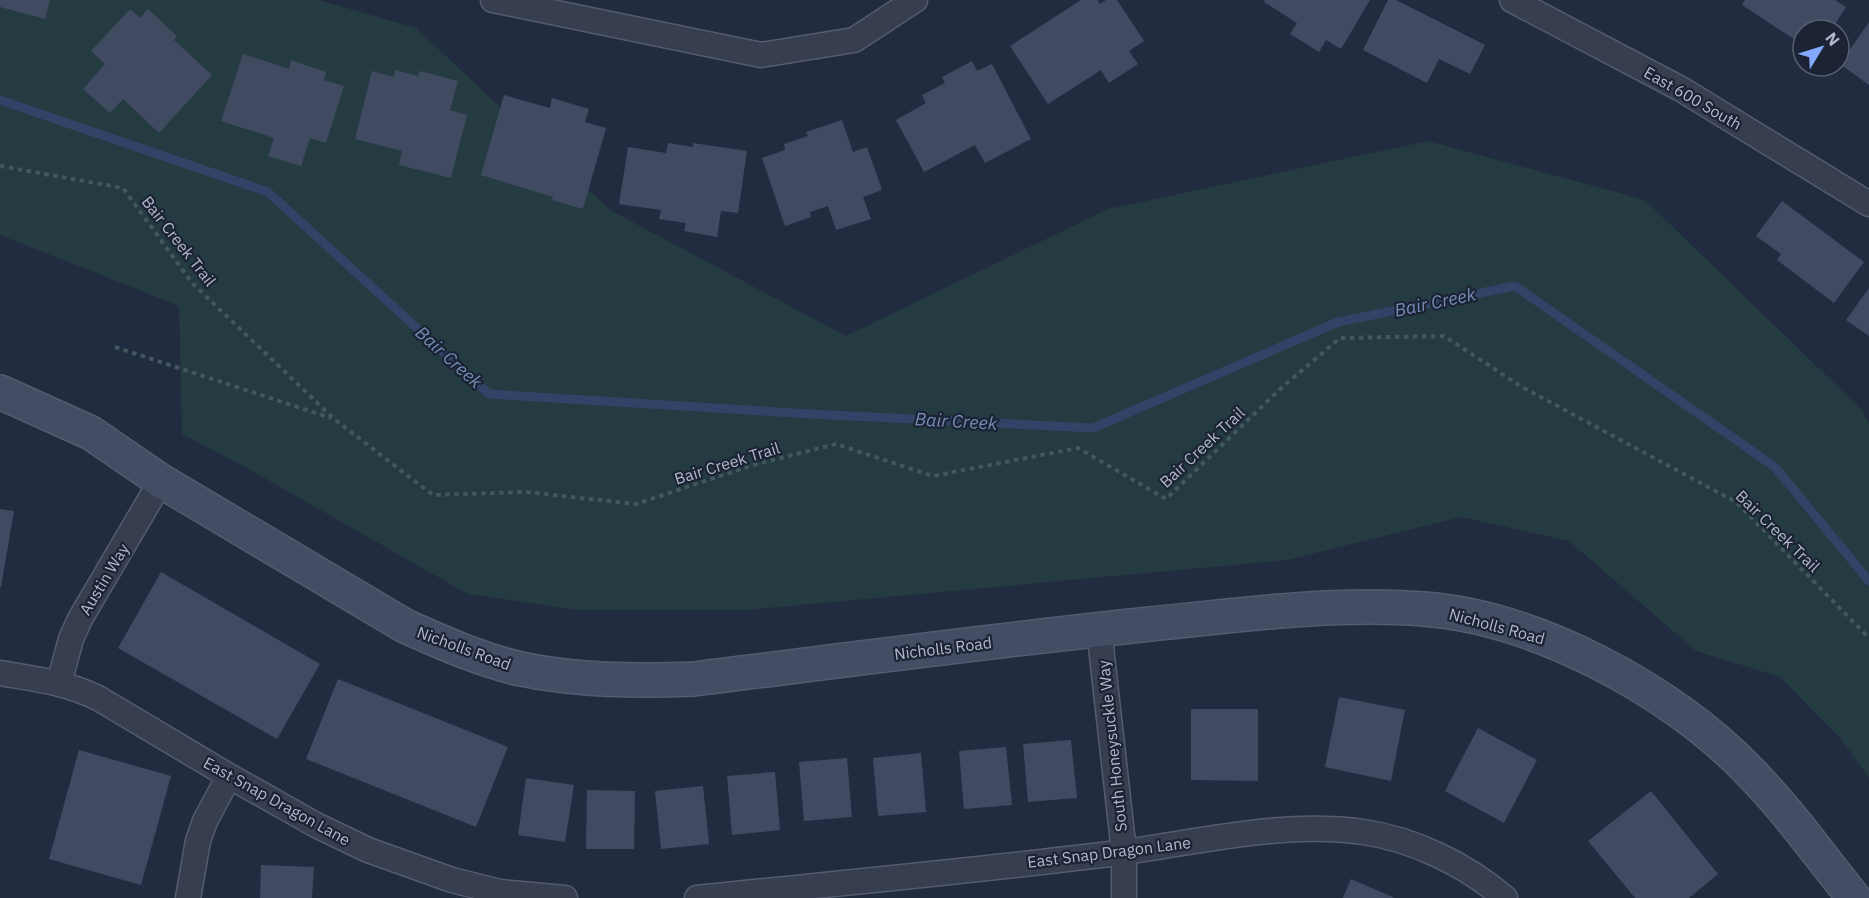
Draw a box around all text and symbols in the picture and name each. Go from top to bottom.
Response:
north arrow [1791,18,1851,78]
text: N [1821,28,1844,49]
street label: East 600 South [1641,62,1745,134]
street label: Bair Creek Trail [137,192,221,290]
water label: Bair Creek [1392,282,1478,322]
water label: Bair Creek [411,321,488,394]
street label: Bair Creek Trail [1155,402,1249,492]
water label: Bair Creek [914,407,998,435]
street label: Bair Creek Trail [672,437,782,489]
street label: Bair Creek Trail [1732,486,1824,576]
street label: Austin Way [75,540,133,618]
street label: Nicholls Road [1447,604,1547,648]
street label: Nicholls Road [414,622,514,674]
street label: Nicholls Road [893,632,993,664]
street label: South Honeysuckle Way [1093,659,1131,833]
street label: East Snap Dragon Lane [200,752,354,850]
street label: East Snap Dragon Lane [1026,832,1192,872]

